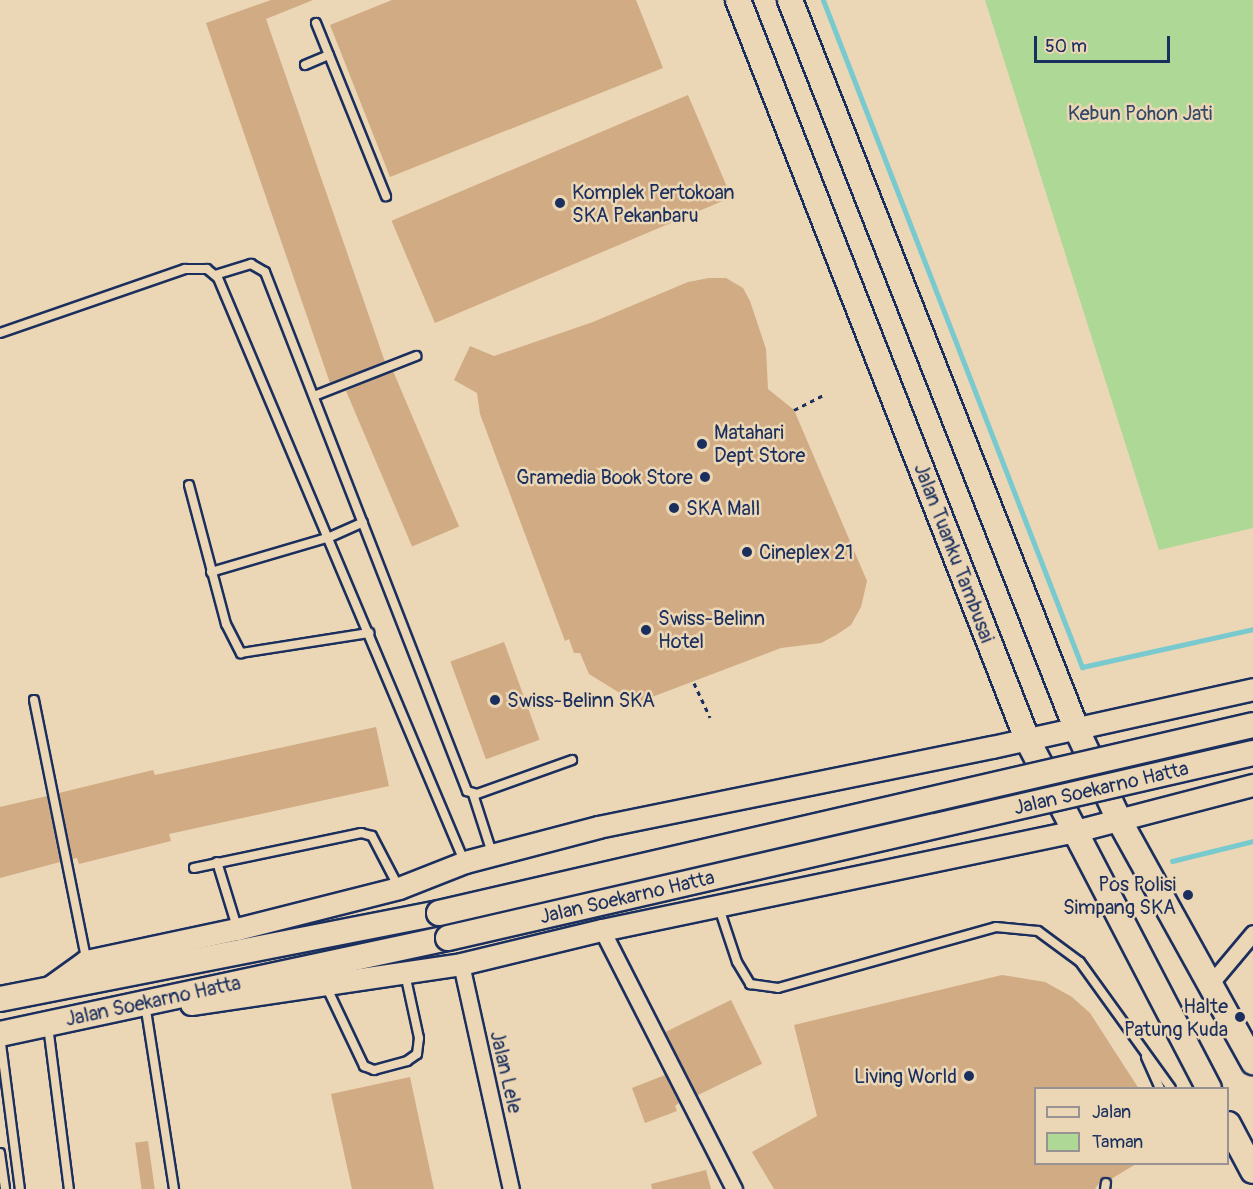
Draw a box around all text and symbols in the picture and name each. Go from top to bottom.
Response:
scale bar [1037,24,1174,62]
text: 50 m [1045,35,1087,58]
park label: Kebun Pohon Jati [1068,101,1212,125]
place label: Komplek Pertokoan SKA Pekanbaru [572,180,735,227]
marker: Komplek Pertokoan SKA Pekanbaru [553,196,567,210]
place label: Matahari Dept Store [714,420,805,467]
marker: Matahari Dept Store [695,437,709,451]
street label: Jalan Tuanku Tambusai [909,460,999,646]
place label: Gramedia Book Store [516,465,693,489]
marker: Gramedia Book Store [698,470,712,484]
place label: SKA Mall [686,496,760,520]
marker: SKA Mall [667,501,681,515]
place label: Cineplex 21 [759,540,853,564]
marker: Cineplex 21 [740,545,754,559]
place label: Swiss-Belinn Hotel [658,606,765,653]
marker: Swiss-Belinn Hotel [639,623,653,637]
place label: Swiss-Belinn SKA [507,688,655,712]
marker: Swiss-Belinn SKA [488,693,502,707]
street label: Jalan Soekarno Hatta [1011,756,1191,820]
street label: Jalan Soekarno Hatta [537,865,717,929]
place label: Pos Polisi Simpang SKA [1063,872,1176,919]
marker: Pos Polisi Simpang SKA [1181,888,1195,902]
street label: Jalan Soekarno Hatta [63,971,243,1031]
place label: Halte Patung Kuda [1124,994,1228,1041]
marker: Halte Patung Kuda [1233,1010,1247,1024]
street label: Jalan Lele [485,1028,527,1116]
place label: Living World [854,1064,957,1088]
marker: Living World [962,1069,976,1083]
legend [1034,1087,1229,1165]
text: Jalan [1092,1101,1131,1124]
text: Taman [1092,1131,1143,1154]

